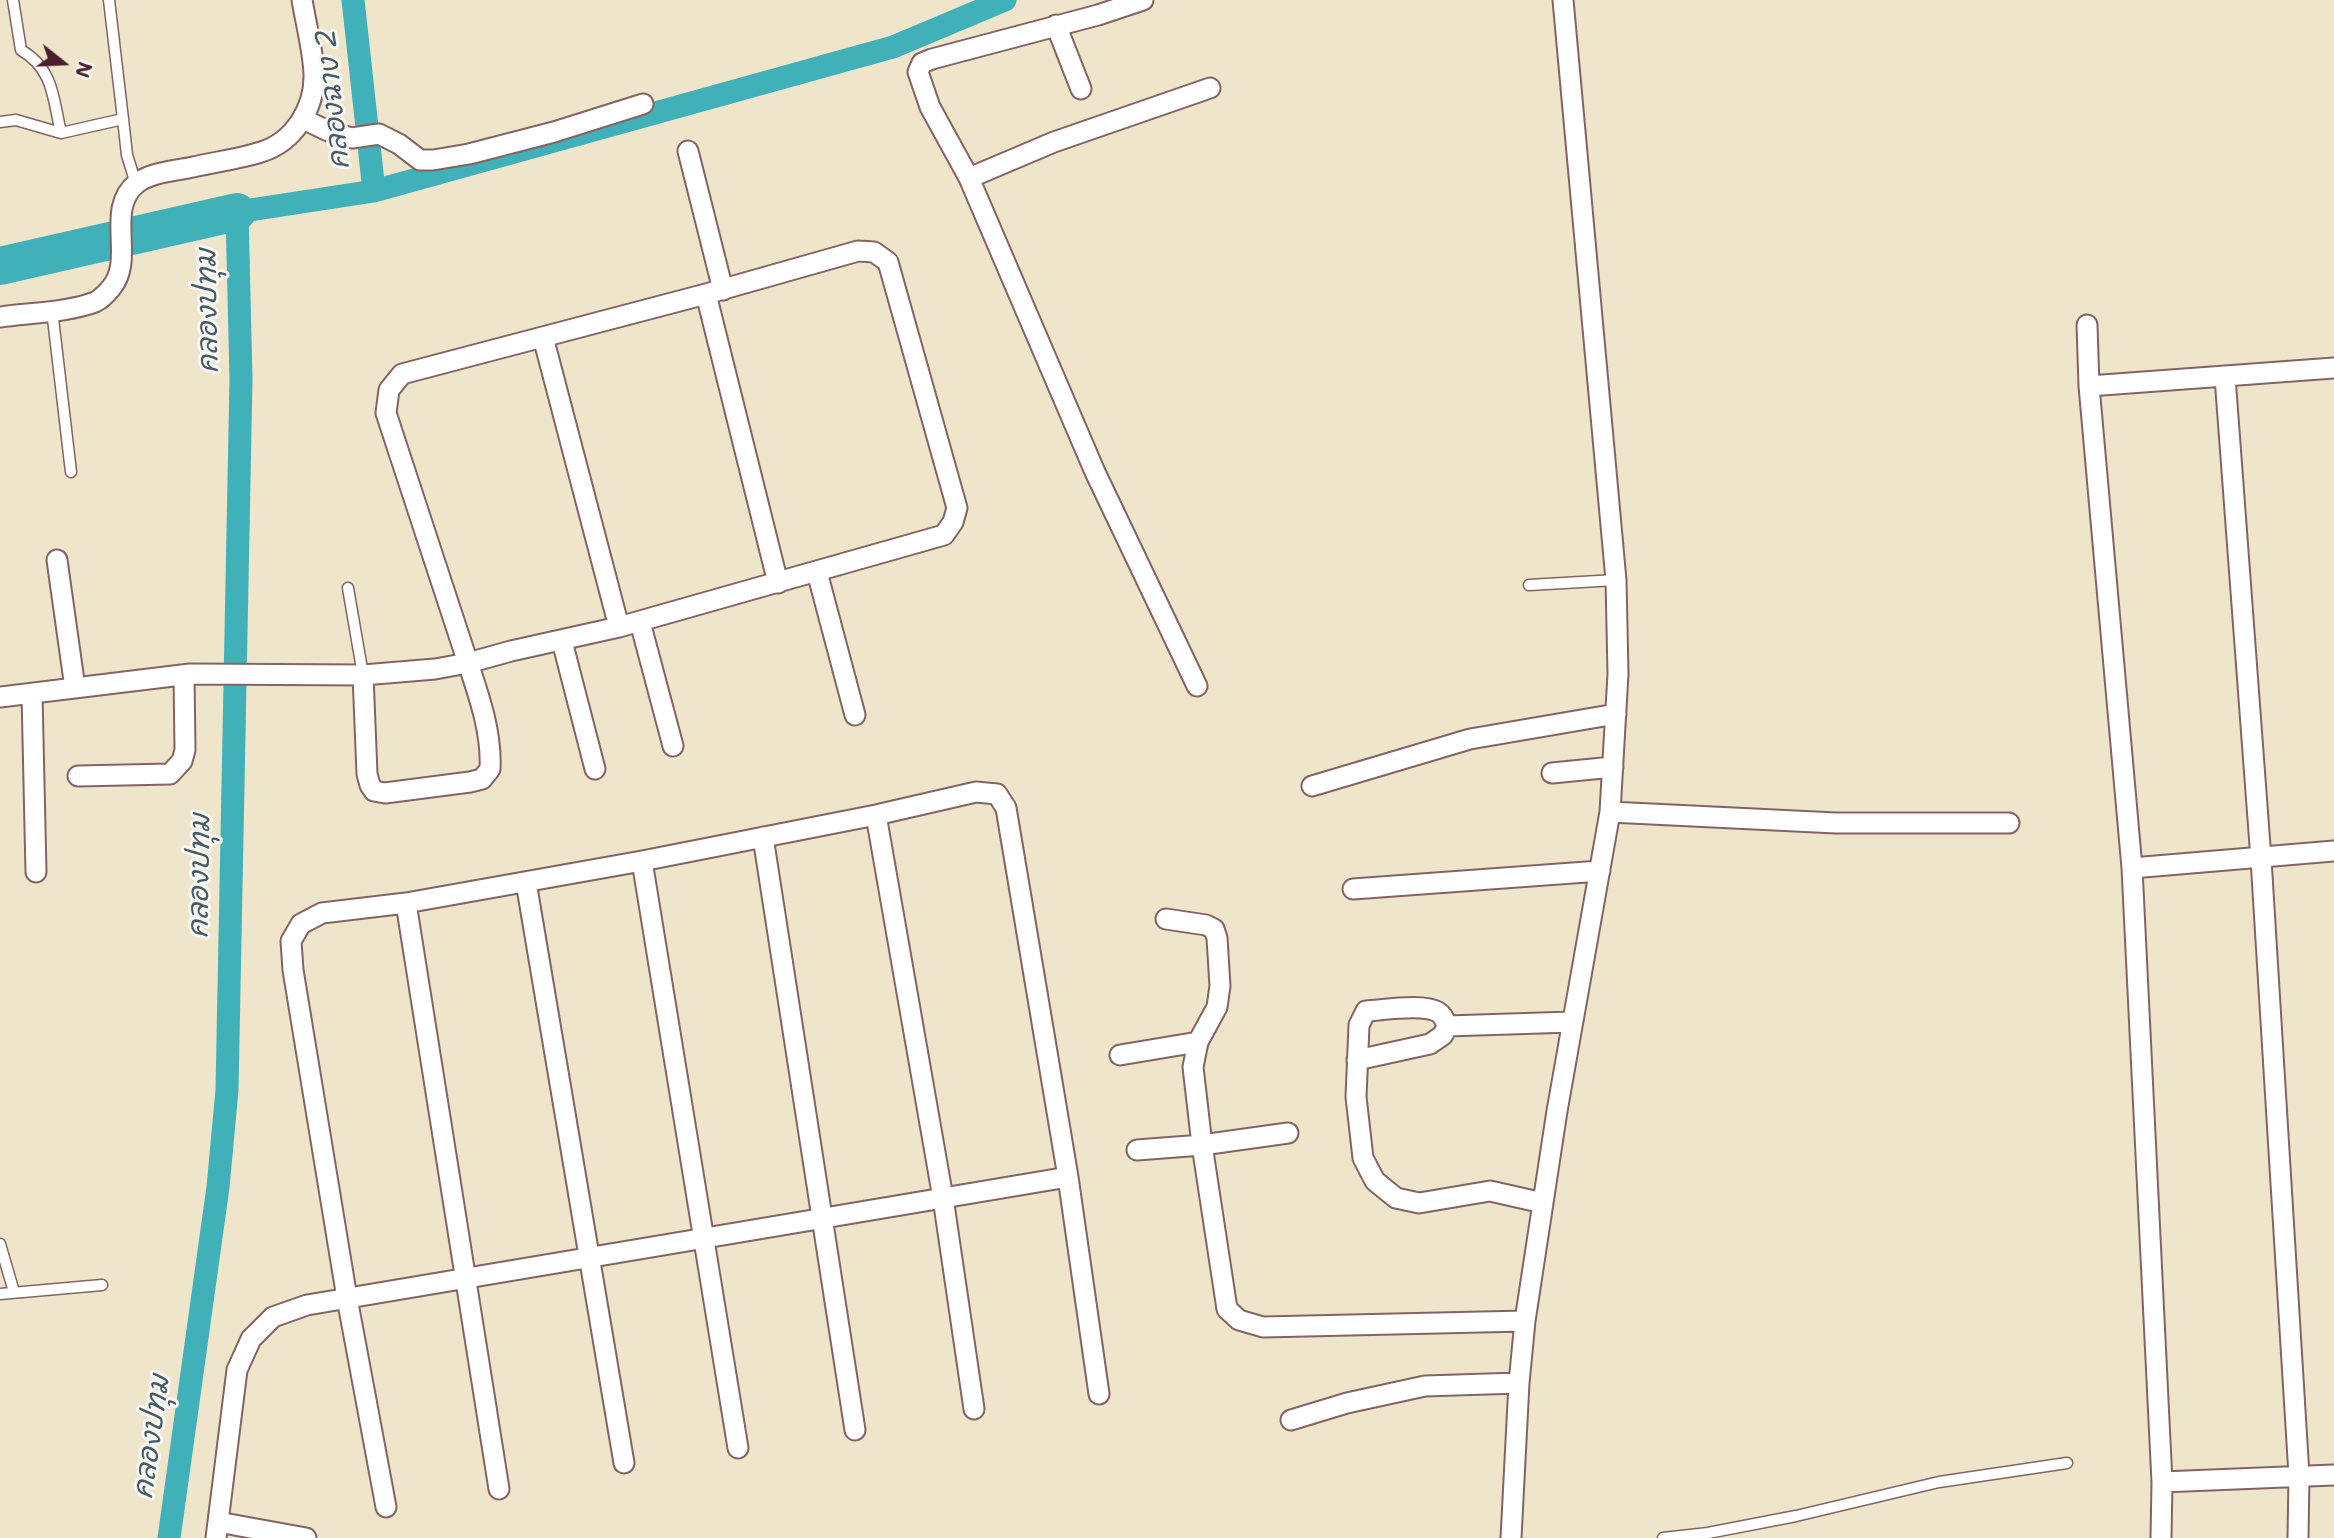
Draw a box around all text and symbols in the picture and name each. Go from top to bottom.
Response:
water label: คลองฉาง 2 [310,27,358,171]
north arrow [28,28,98,98]
text: N [69,59,98,81]
water label: คลองปทุม [191,249,227,373]
water label: คลองปทุม [183,814,219,938]
water label: คลองปทุม [128,1373,178,1501]

